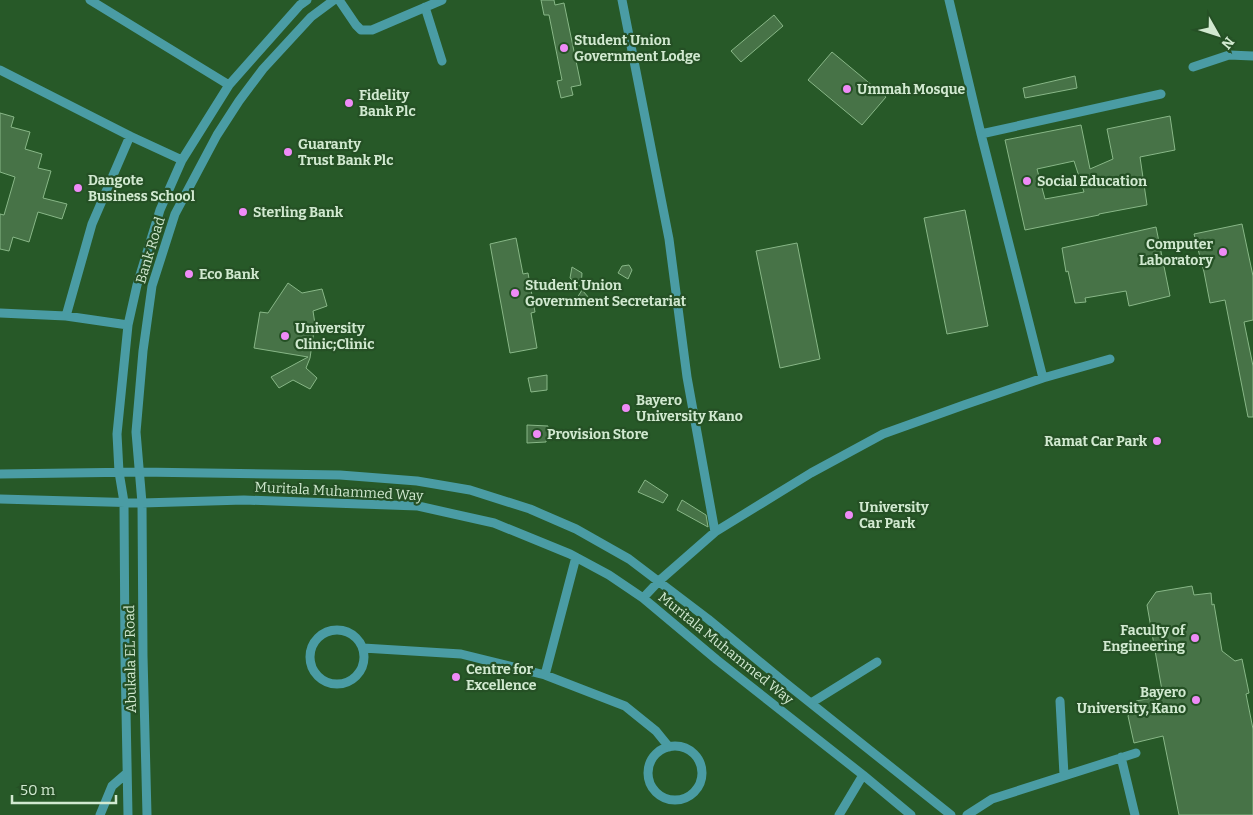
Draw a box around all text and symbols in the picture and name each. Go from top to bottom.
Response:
north arrow [1193,10,1243,60]
place label: Student Union Government Lodge [574,32,701,65]
text: N [1218,33,1238,53]
marker: Student Union Government Lodge [558,42,570,54]
place label: Ummah Mosque [857,81,966,98]
marker: Ummah Mosque [841,83,853,95]
place label: Fidelity Bank Plc [359,87,416,120]
marker: Fidelity Bank Plc [343,97,355,109]
place label: Guaranty Trust Bank Plc [298,136,393,169]
marker: Guaranty Trust Bank Plc [282,146,294,158]
place label: Dangote Business School [88,172,196,205]
place label: Social Education [1037,173,1147,190]
marker: Social Education [1021,175,1033,187]
marker: Dangote Business School [72,182,84,194]
place label: Sterling Bank [253,204,344,221]
marker: Sterling Bank [237,206,249,218]
street label: Bank Road [132,215,169,286]
place label: Computer Laboratory [1139,236,1213,269]
marker: Computer Laboratory [1217,246,1229,258]
place label: Eco Bank [199,266,260,283]
marker: Eco Bank [183,268,195,280]
place label: Student Union Government Secretariat [525,277,687,310]
marker: Student Union Government Secretariat [509,287,521,299]
place label: University Clinic;Clinic [295,320,374,353]
marker: University Clinic;Clinic [279,330,291,342]
place label: Bayero University Kano [636,392,743,425]
marker: Bayero University Kano [620,402,632,414]
place label: Provision Store [547,426,649,443]
marker: Provision Store [531,428,543,440]
place label: Ramat Car Park [1044,433,1148,450]
marker: Ramat Car Park [1151,435,1163,447]
street label: Muritala Muhammed Way [254,479,424,504]
place label: University Car Park [859,499,929,532]
marker: University Car Park [843,509,855,521]
street label: Muritala Muhammed Way [655,589,797,709]
street label: Abukala EL Road [121,605,140,713]
place label: Faculty of Engineering [1103,622,1186,655]
marker: Faculty of Engineering [1189,632,1201,644]
place label: Centre for Excellence [466,661,537,694]
marker: Centre for Excellence [450,671,462,683]
place label: Bayero University, Kano [1077,684,1186,717]
marker: Bayero University, Kano [1190,694,1202,706]
scale bar [12,772,116,804]
text: 50 m [20,781,56,799]

